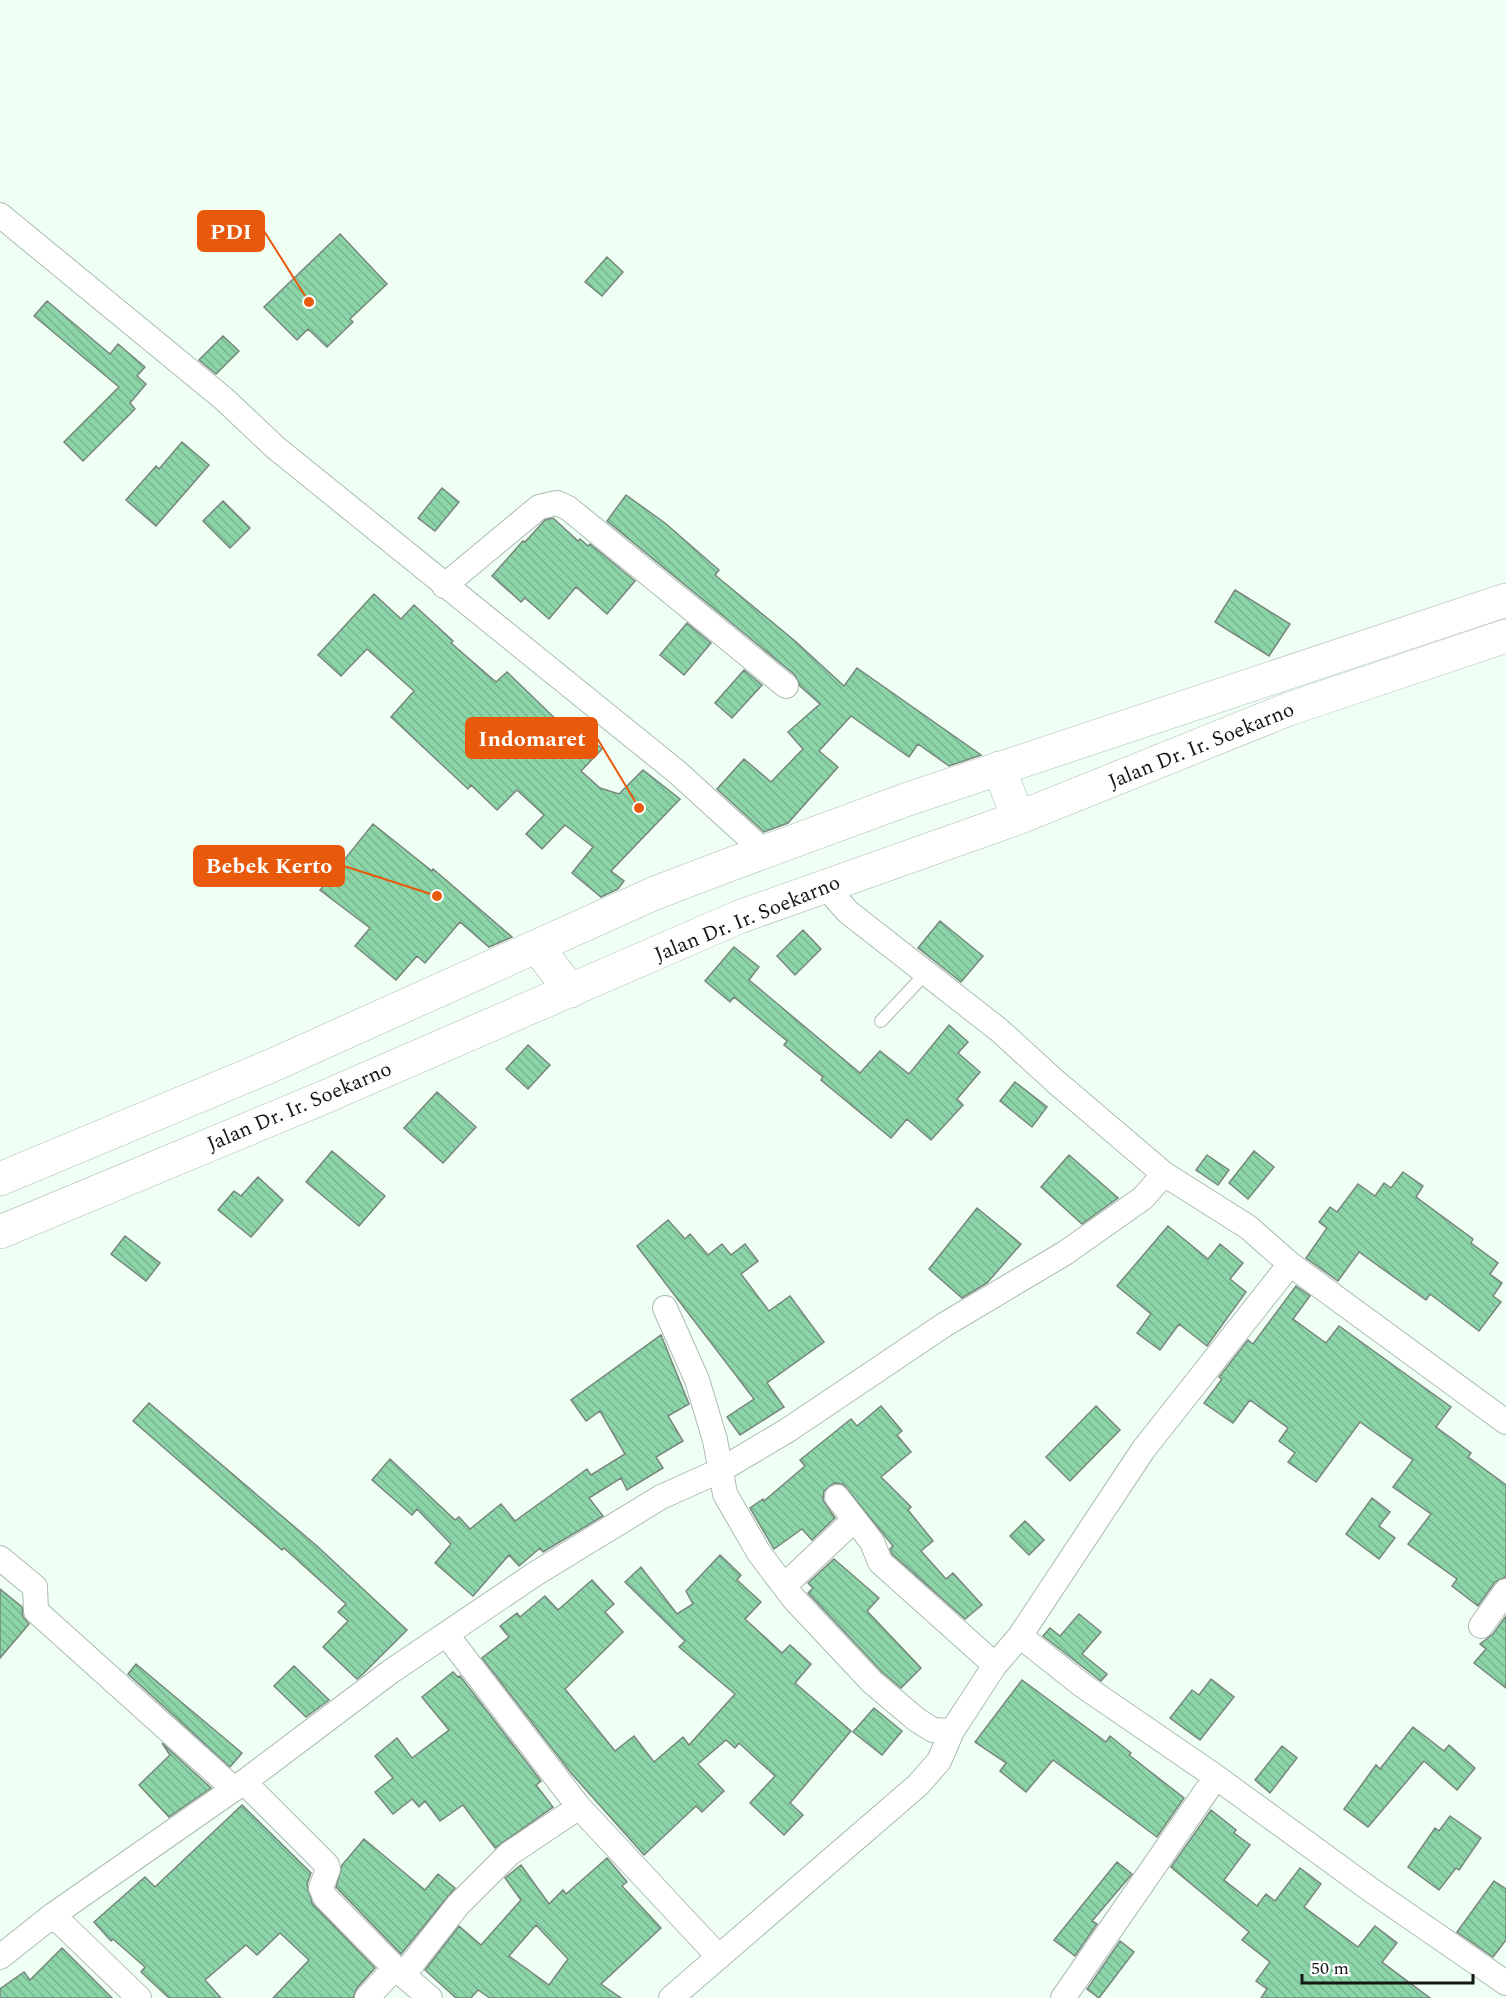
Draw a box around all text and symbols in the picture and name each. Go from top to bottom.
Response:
callout: PDI [198,211,264,251]
text: PDI [210,216,252,249]
street label: Jalan Dr. Ir. Soekarno [1103,694,1299,798]
callout: Indomaret [466,718,597,758]
text: Indomaret [478,723,586,756]
callout: Bebek Kerto [194,846,344,886]
text: Bebek Kerto [206,850,332,883]
street label: Jalan Dr. Ir. Soekarno [649,867,845,971]
street label: Jalan Dr. Ir. Soekarno [202,1053,397,1160]
scale bar [1302,1947,1473,1985]
text: 50 m [1311,1955,1349,1982]

